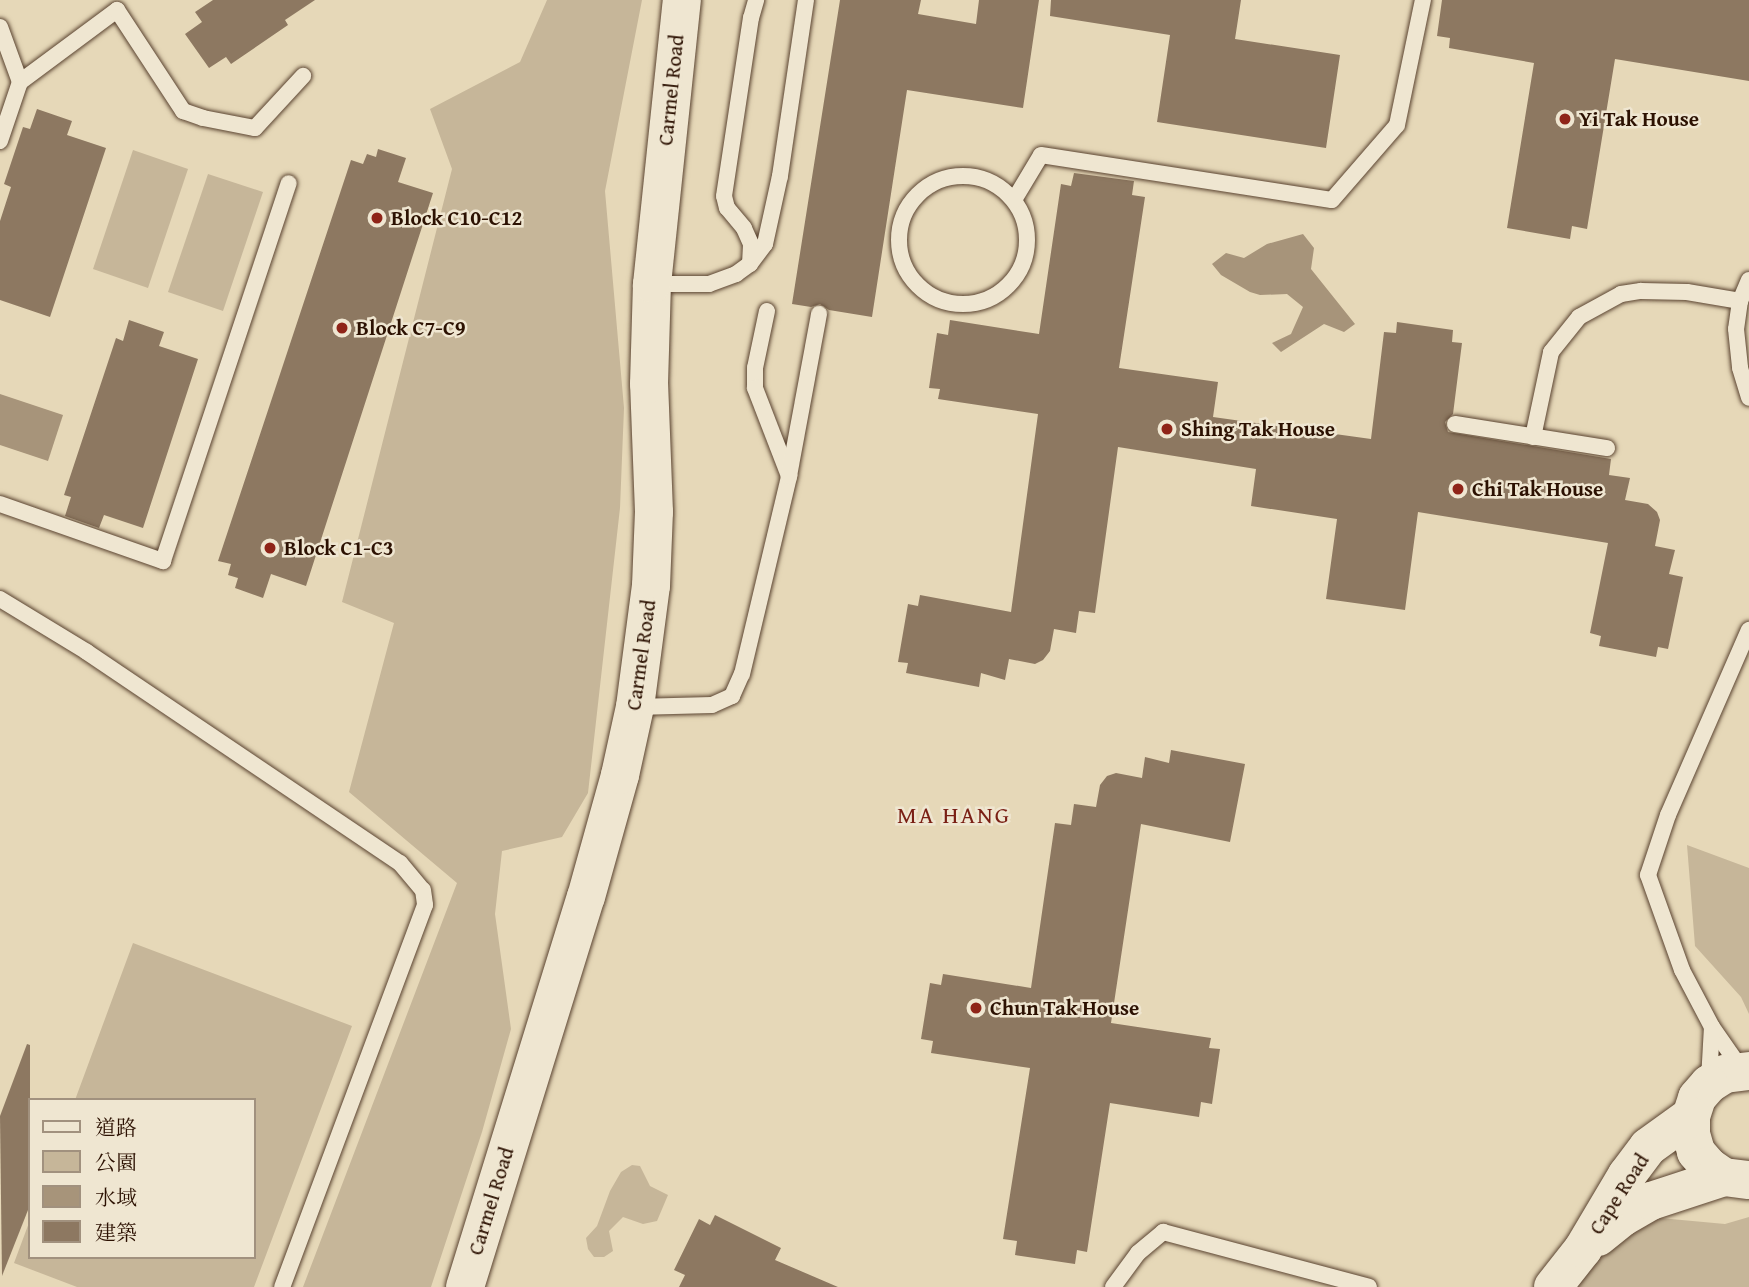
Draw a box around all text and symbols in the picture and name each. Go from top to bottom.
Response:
street label: Carmel Road [653,33,689,147]
place label: Yi Tak House [1579,106,1699,132]
marker: Yi Tak House [1557,111,1573,127]
place label: Block C10-C12 [391,205,522,231]
marker: Block C10-C12 [369,210,385,226]
place label: Block C7-C9 [356,315,466,341]
marker: Block C7-C9 [334,320,350,336]
place label: Shing Tak House [1181,416,1335,442]
marker: Shing Tak House [1159,421,1175,437]
place label: Chi Tak House [1472,476,1603,502]
marker: Chi Tak House [1450,481,1466,497]
place label: Block C1-C3 [284,535,394,561]
marker: Block C1-C3 [262,540,278,556]
street label: Carmel Road [621,598,661,712]
district label: MA HANG [898,801,1010,829]
place label: Chun Tak House [990,995,1139,1021]
marker: Chun Tak House [968,1000,984,1016]
legend [28,1098,256,1259]
text: 道路 [95,1112,137,1143]
street label: Carmel Road [463,1144,519,1258]
text: 公園 [95,1147,137,1178]
street label: Cape Road [1584,1149,1654,1239]
text: 水域 [95,1182,137,1213]
text: 建築 [95,1217,137,1248]

